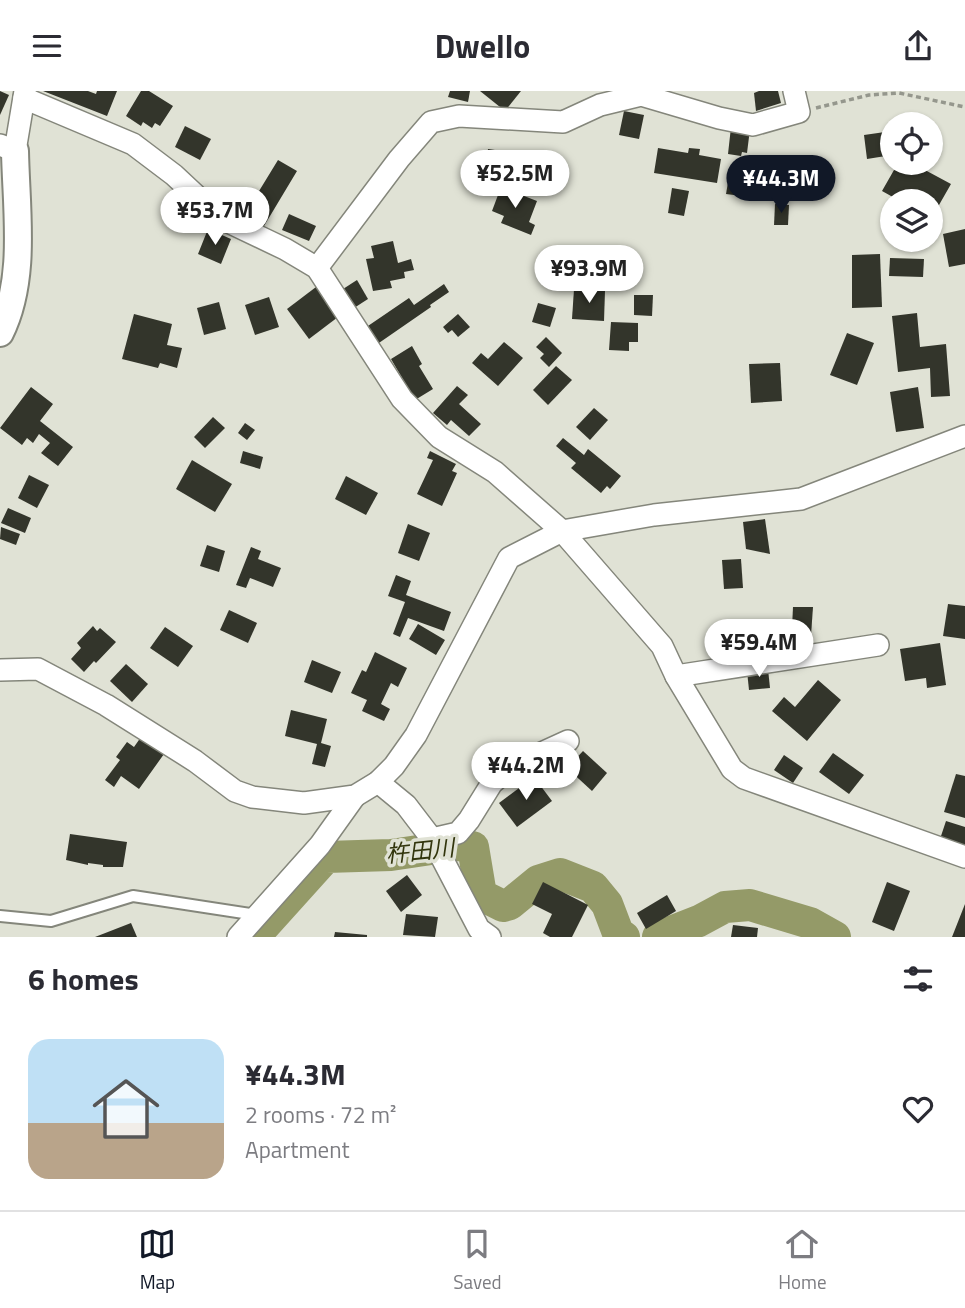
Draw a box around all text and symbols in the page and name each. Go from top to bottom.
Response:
text: Dwello [435,22,530,70]
icon: menu [28,27,66,65]
icon: share [899,27,937,65]
map controls [880,112,943,252]
button: locate [880,112,943,175]
pin: ¥52.5M [458,151,572,210]
text: ¥52.5M [476,155,554,190]
pin: ¥44.3M [724,155,838,215]
text: ¥44.3M [742,160,820,195]
pin: ¥53.7M [158,187,272,247]
button: layers [880,189,943,252]
text: ¥53.7M [176,192,254,227]
pin: ¥93.9M [532,245,646,305]
text: ¥93.9M [550,250,628,285]
pin: ¥59.4M [702,619,816,679]
text: ¥59.4M [720,624,798,659]
pin: ¥44.2M [469,743,583,802]
text: ¥44.2M [487,747,565,782]
water label: 杵田川 [384,829,459,872]
text: 6 homes [28,956,139,1002]
icon: filters [899,960,937,998]
text: ¥44.3M [245,1051,346,1097]
icon: home [84,1067,168,1151]
icon: heart [899,1090,937,1128]
text: 2 rooms · 72 m² [245,1097,396,1132]
text: Apartment [245,1132,350,1167]
tab: Map [138,1225,176,1296]
tab: Saved [453,1225,502,1296]
tab: Home [778,1225,827,1296]

